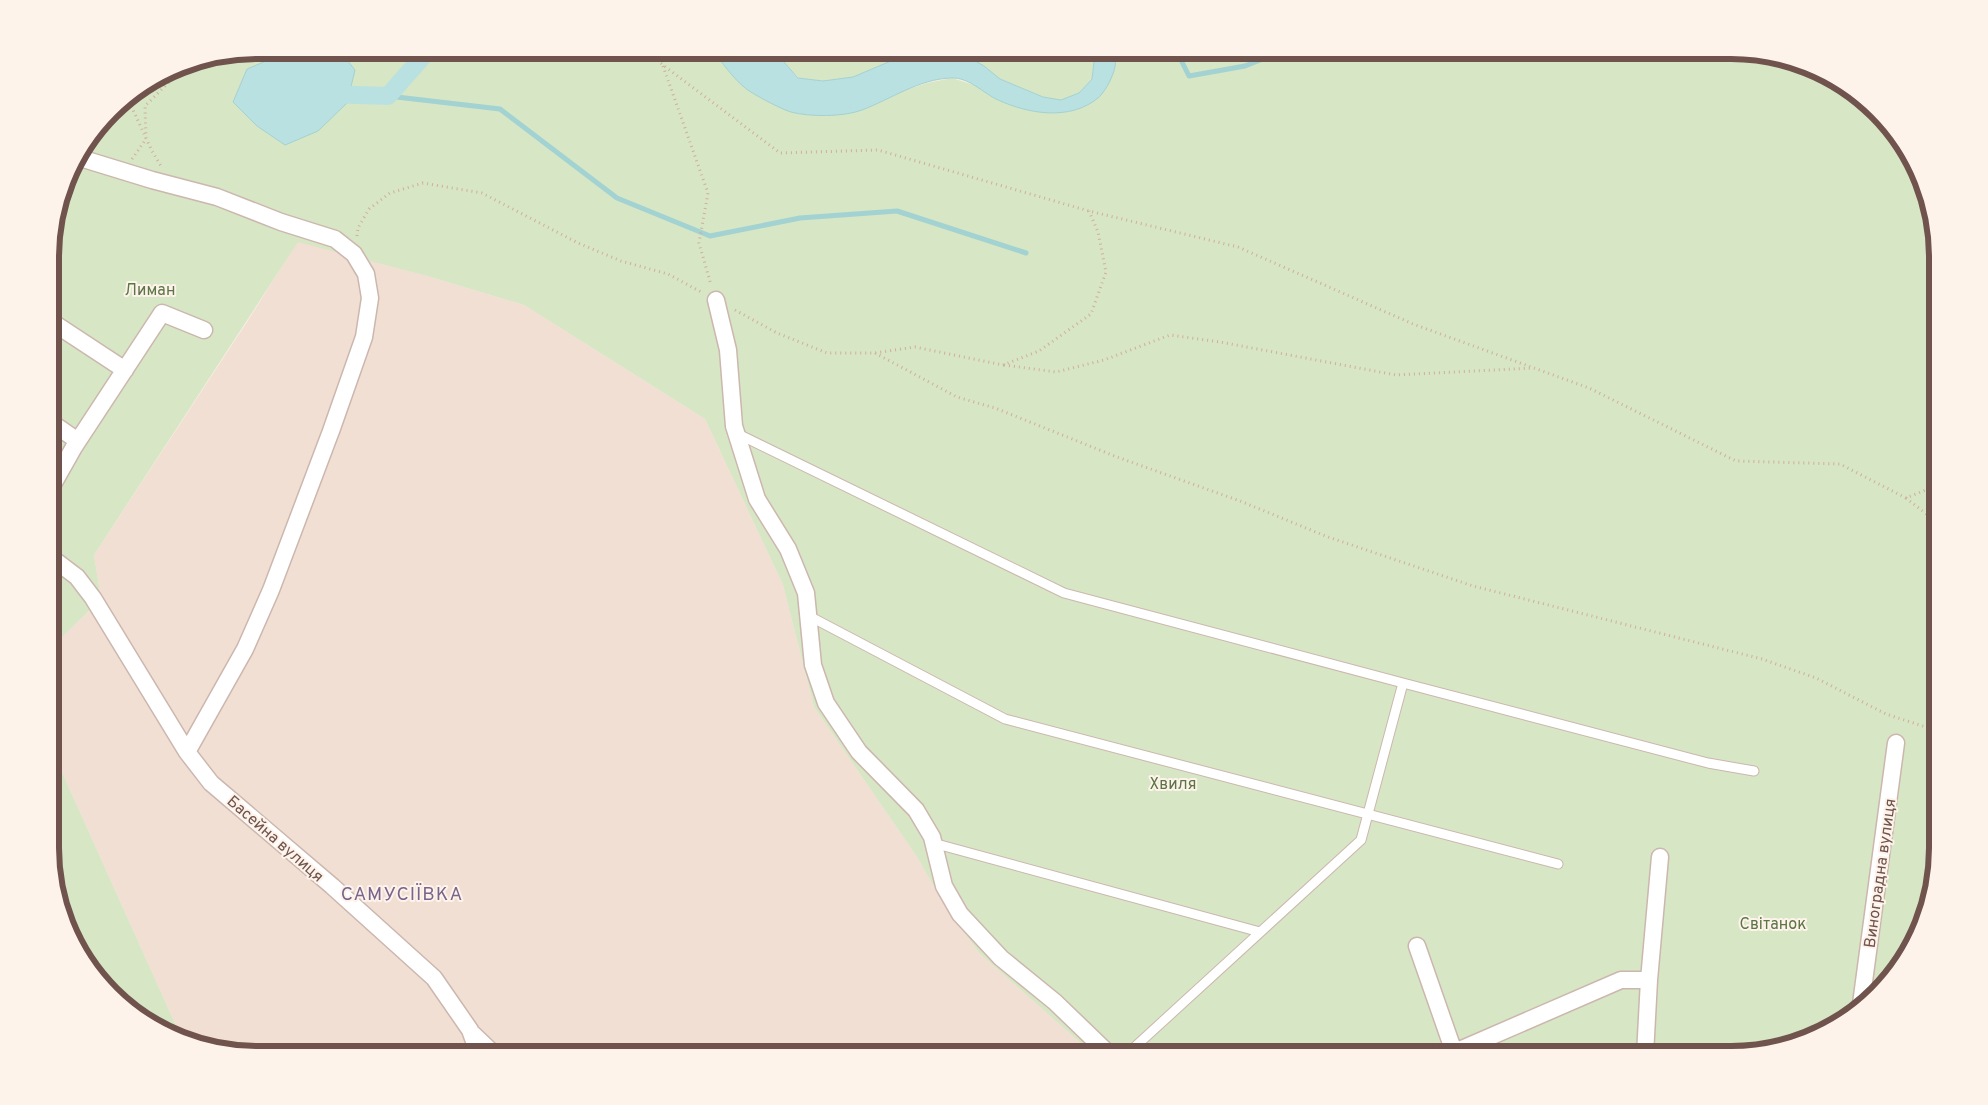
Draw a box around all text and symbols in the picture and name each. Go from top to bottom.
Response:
park label: Лиман [125,281,175,301]
park label: Хвиля [1150,775,1196,795]
street label: Басейна вулиця [222,792,327,887]
street label: Виноградна вулиця [1861,797,1901,949]
district label: САМУСІЇВКА [341,882,463,907]
park label: Світанок [1740,915,1806,935]

